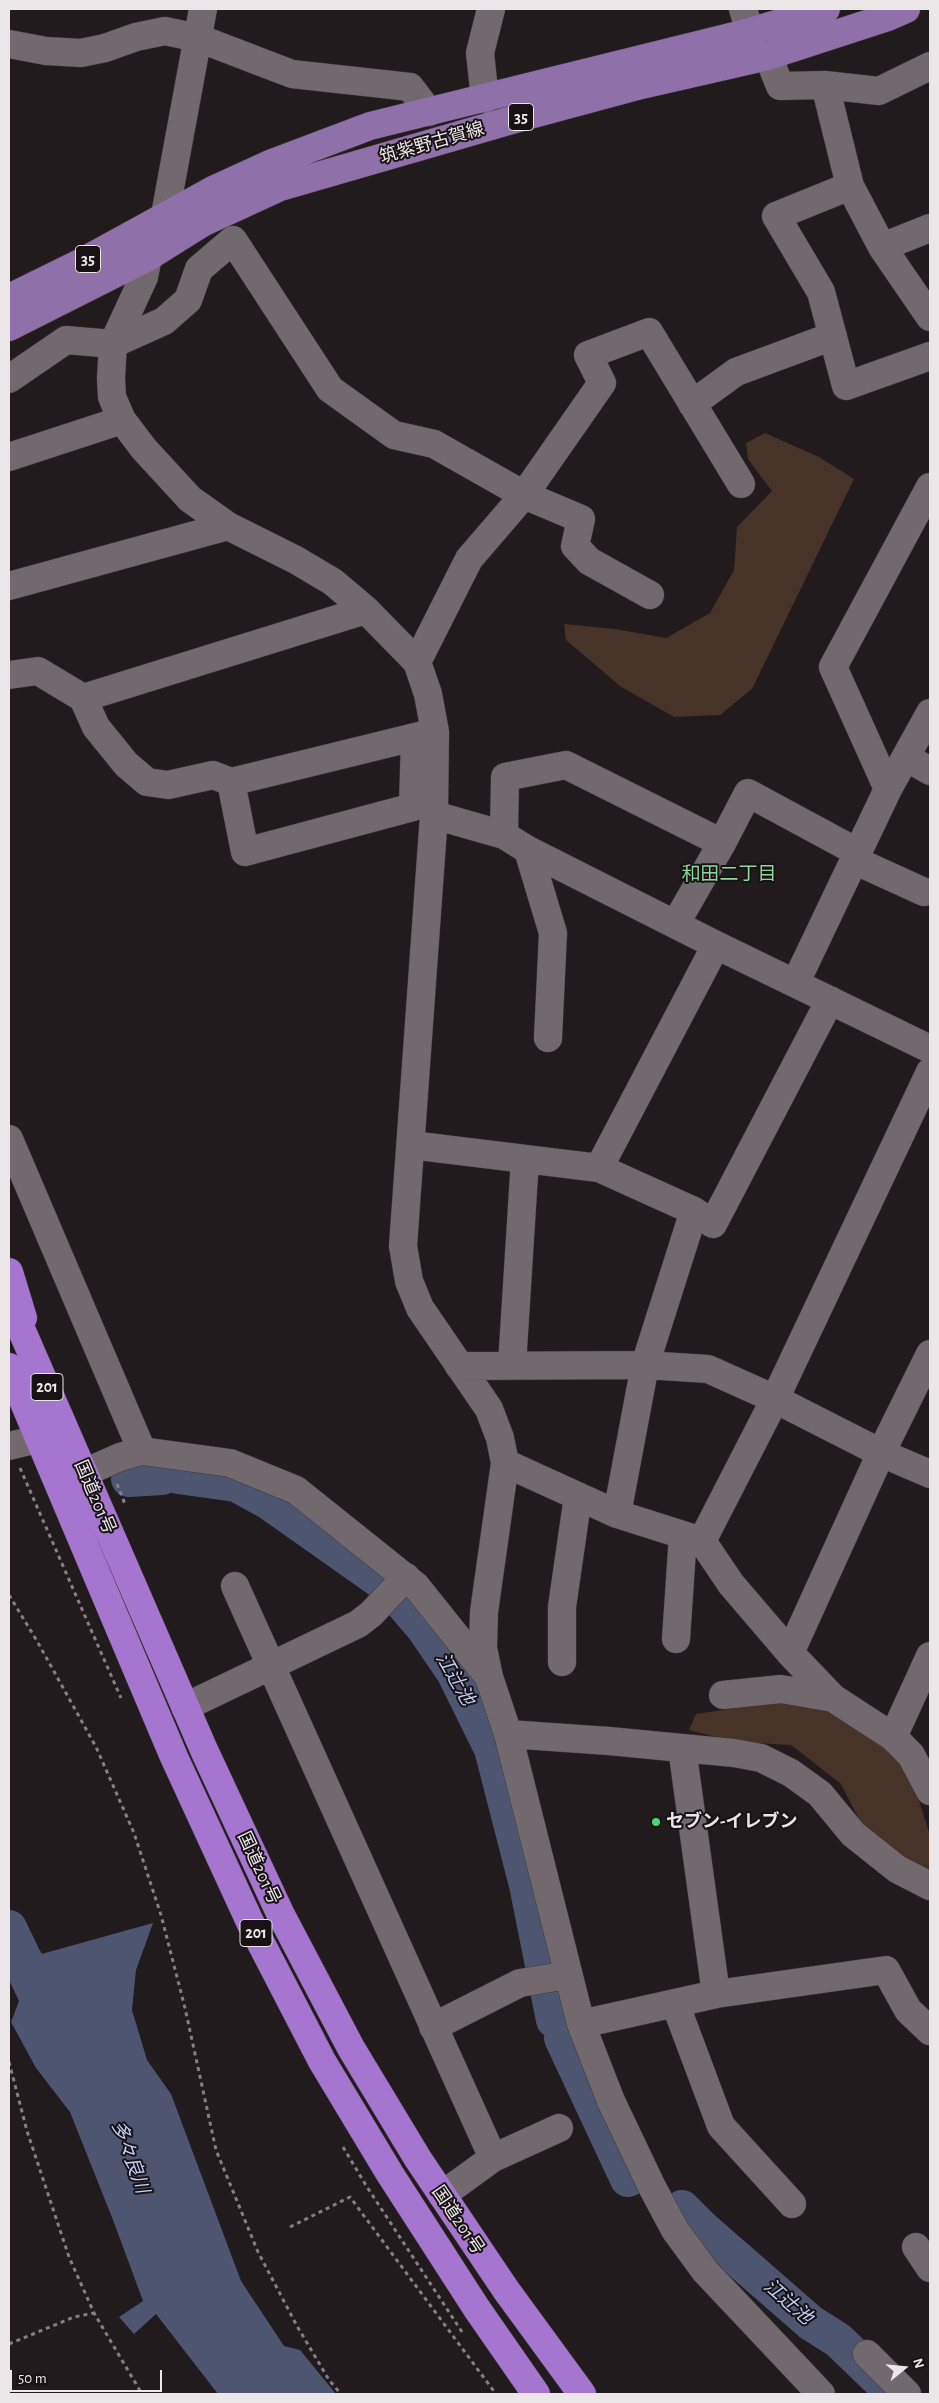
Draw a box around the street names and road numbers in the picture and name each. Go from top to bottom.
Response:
road number: 35 [508,104,534,130]
street label: 筑紫野古賀線 [377,118,487,168]
road number: 35 [76,245,100,272]
road number: 201 [31,1374,63,1400]
street label: 国道201号 [70,1457,120,1537]
street label: 国道201号 [233,1828,285,1908]
road number: 201 [240,1920,272,1946]
street label: 国道201号 [427,2182,489,2258]

